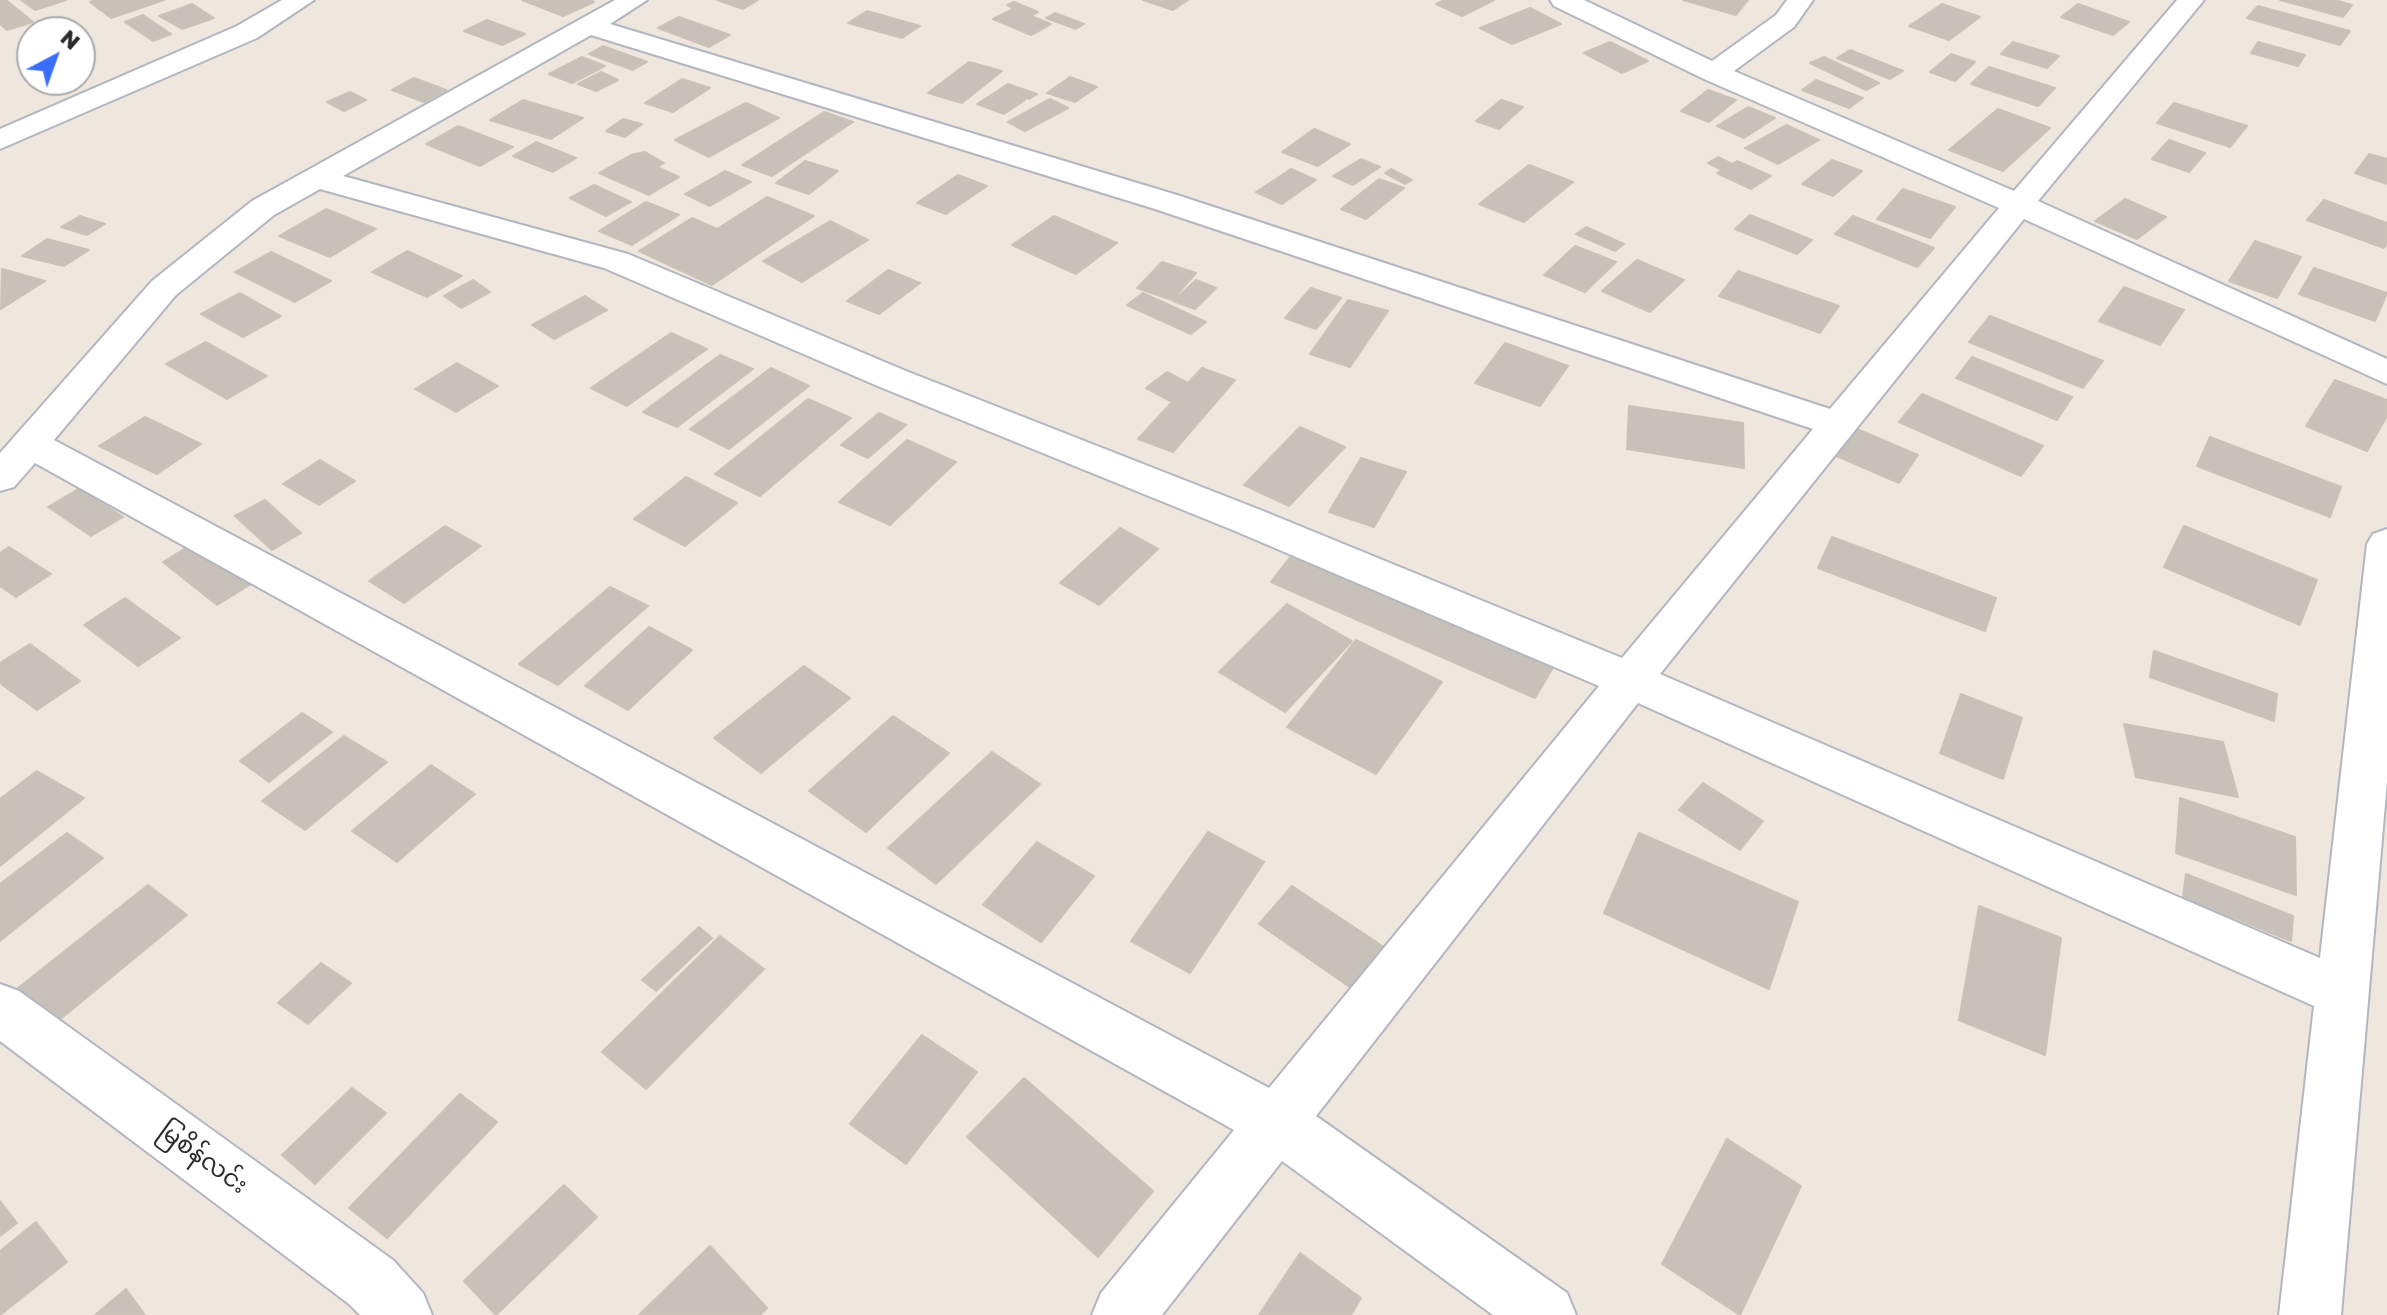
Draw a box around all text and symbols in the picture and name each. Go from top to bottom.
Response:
north arrow [16,16,96,96]
text: N [56,23,86,55]
street label: မြစိန်လင်း [153,1116,253,1200]

